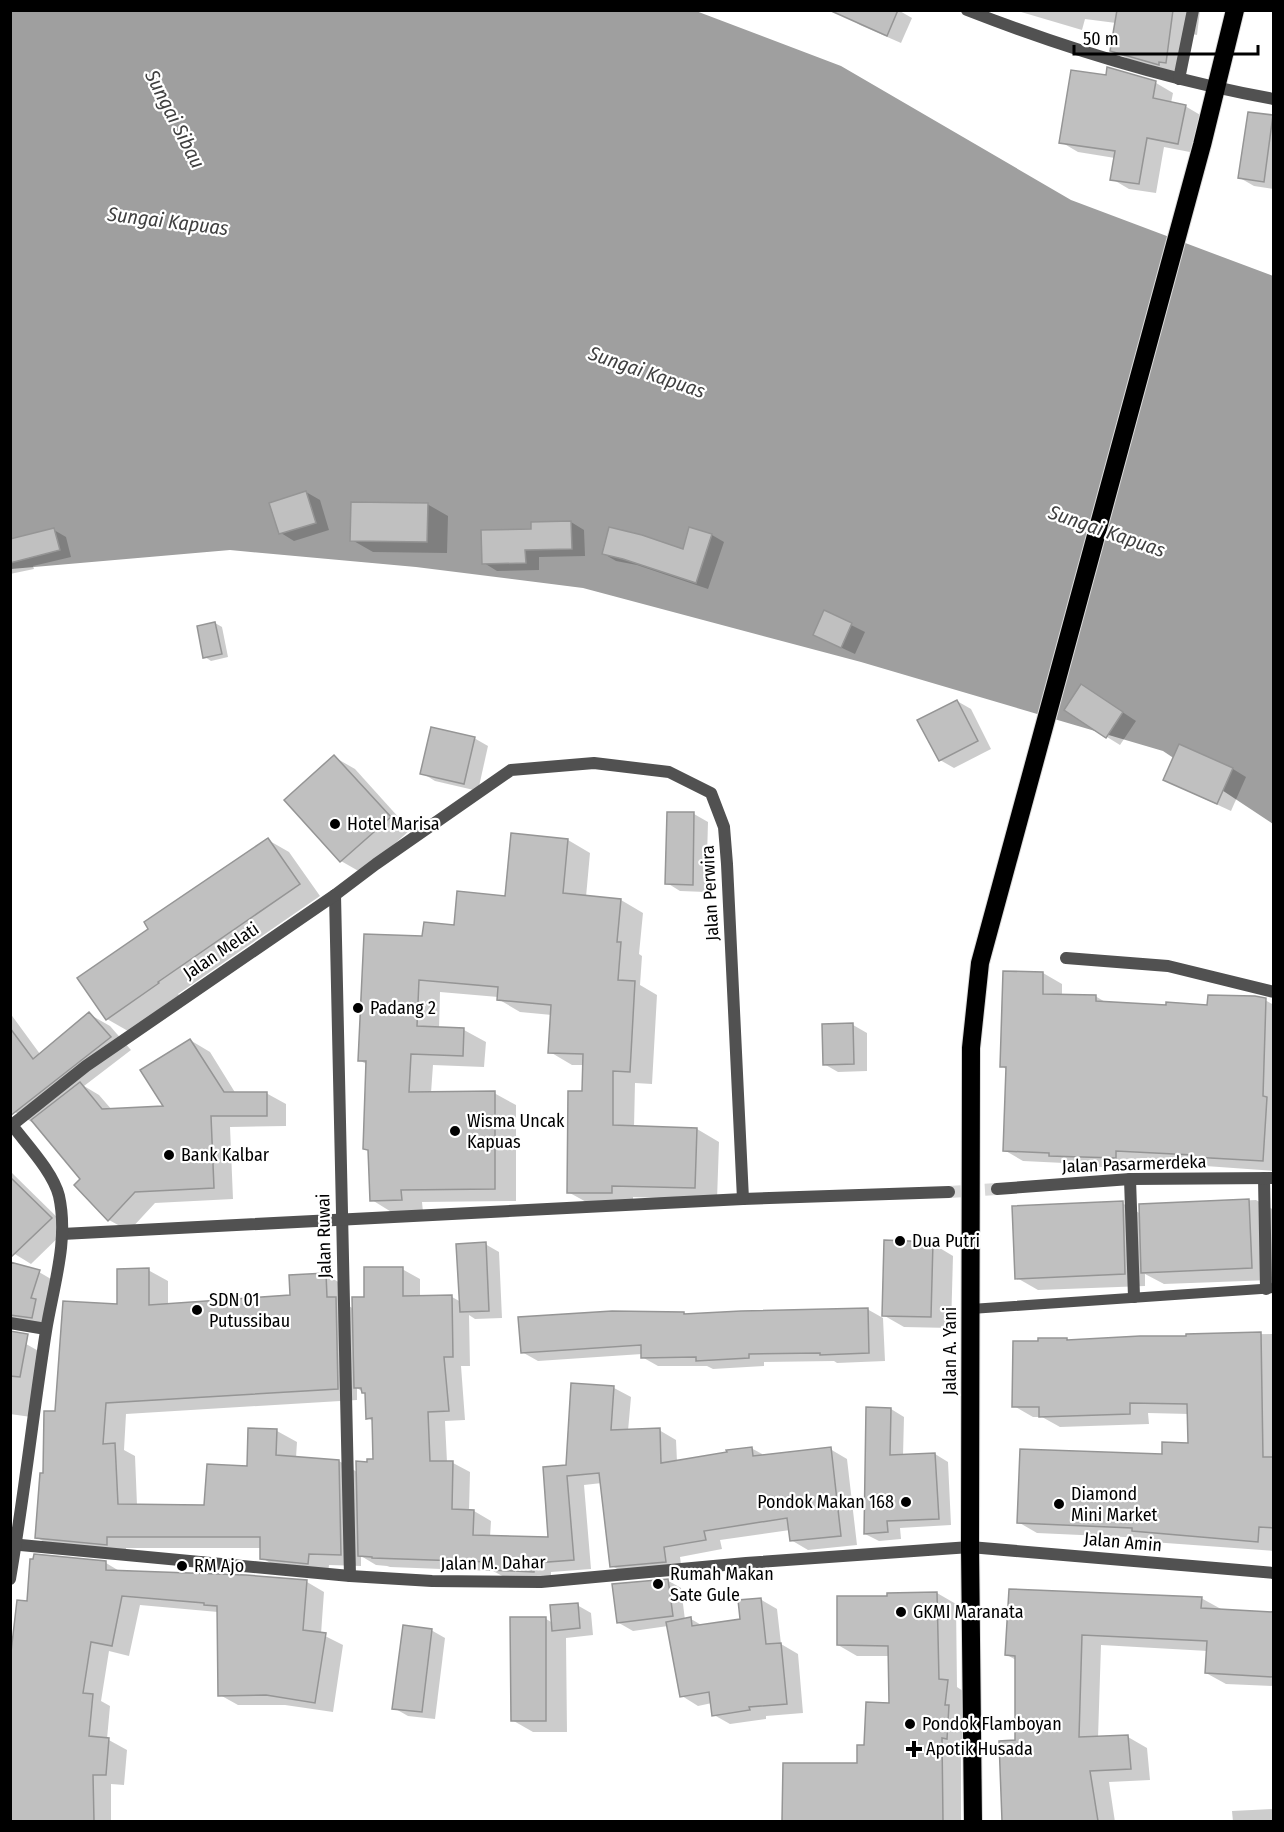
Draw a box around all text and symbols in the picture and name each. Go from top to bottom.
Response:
scale bar [1074,18,1258,56]
text: 50 m [1083,28,1119,50]
water label: Sungai Sibau [140,65,210,172]
water label: Sungai Kapuas [105,202,230,240]
water label: Sungai Kapuas [585,341,709,403]
water label: Sungai Kapuas [1045,500,1169,562]
place label: Hotel Marisa [347,813,440,835]
marker: Hotel Marisa [328,817,342,831]
street label: Jalan Perwira [697,844,723,941]
street label: Jalan Melati [179,918,263,984]
place label: Padang 2 [370,997,436,1019]
marker: Padang 2 [351,1001,365,1015]
place label: Wisma Uncak Kapuas [467,1110,565,1153]
marker: Wisma Uncak Kapuas [448,1124,462,1138]
place label: Bank Kalbar [181,1144,270,1166]
marker: Bank Kalbar [162,1148,176,1162]
street label: Jalan Pasarmerdeka [1061,1150,1207,1178]
street label: Jalan Ruwai [312,1193,336,1279]
place label: Dua Putri [912,1230,980,1252]
marker: Dua Putri [893,1234,907,1248]
place label: SDN 01 Putussibau [209,1289,290,1332]
marker: SDN 01 Putussibau [190,1303,204,1317]
street label: Jalan A. Yani [939,1307,961,1395]
place label: Diamond Mini Market [1071,1483,1158,1526]
place label: Pondok Makan 168 [757,1491,894,1513]
marker: Pondok Makan 168 [899,1495,913,1509]
marker: Diamond Mini Market [1052,1497,1066,1511]
street label: Jalan Amin [1083,1528,1163,1556]
street label: Jalan M. Dahar [440,1551,547,1575]
place label: RM Ajo [194,1555,244,1577]
marker: RM Ajo [175,1559,189,1573]
place label: Rumah Makan Sate Gule [670,1563,774,1606]
marker: Rumah Makan Sate Gule [651,1577,665,1591]
place label: GKMI Maranata [913,1601,1024,1623]
marker: GKMI Maranata [894,1605,908,1619]
place label: Pondok Flamboyan [922,1713,1062,1735]
marker: Pondok Flamboyan [903,1717,917,1731]
place label: Apotik Husada [926,1738,1033,1760]
marker: Apotik Husada [907,1742,921,1756]

